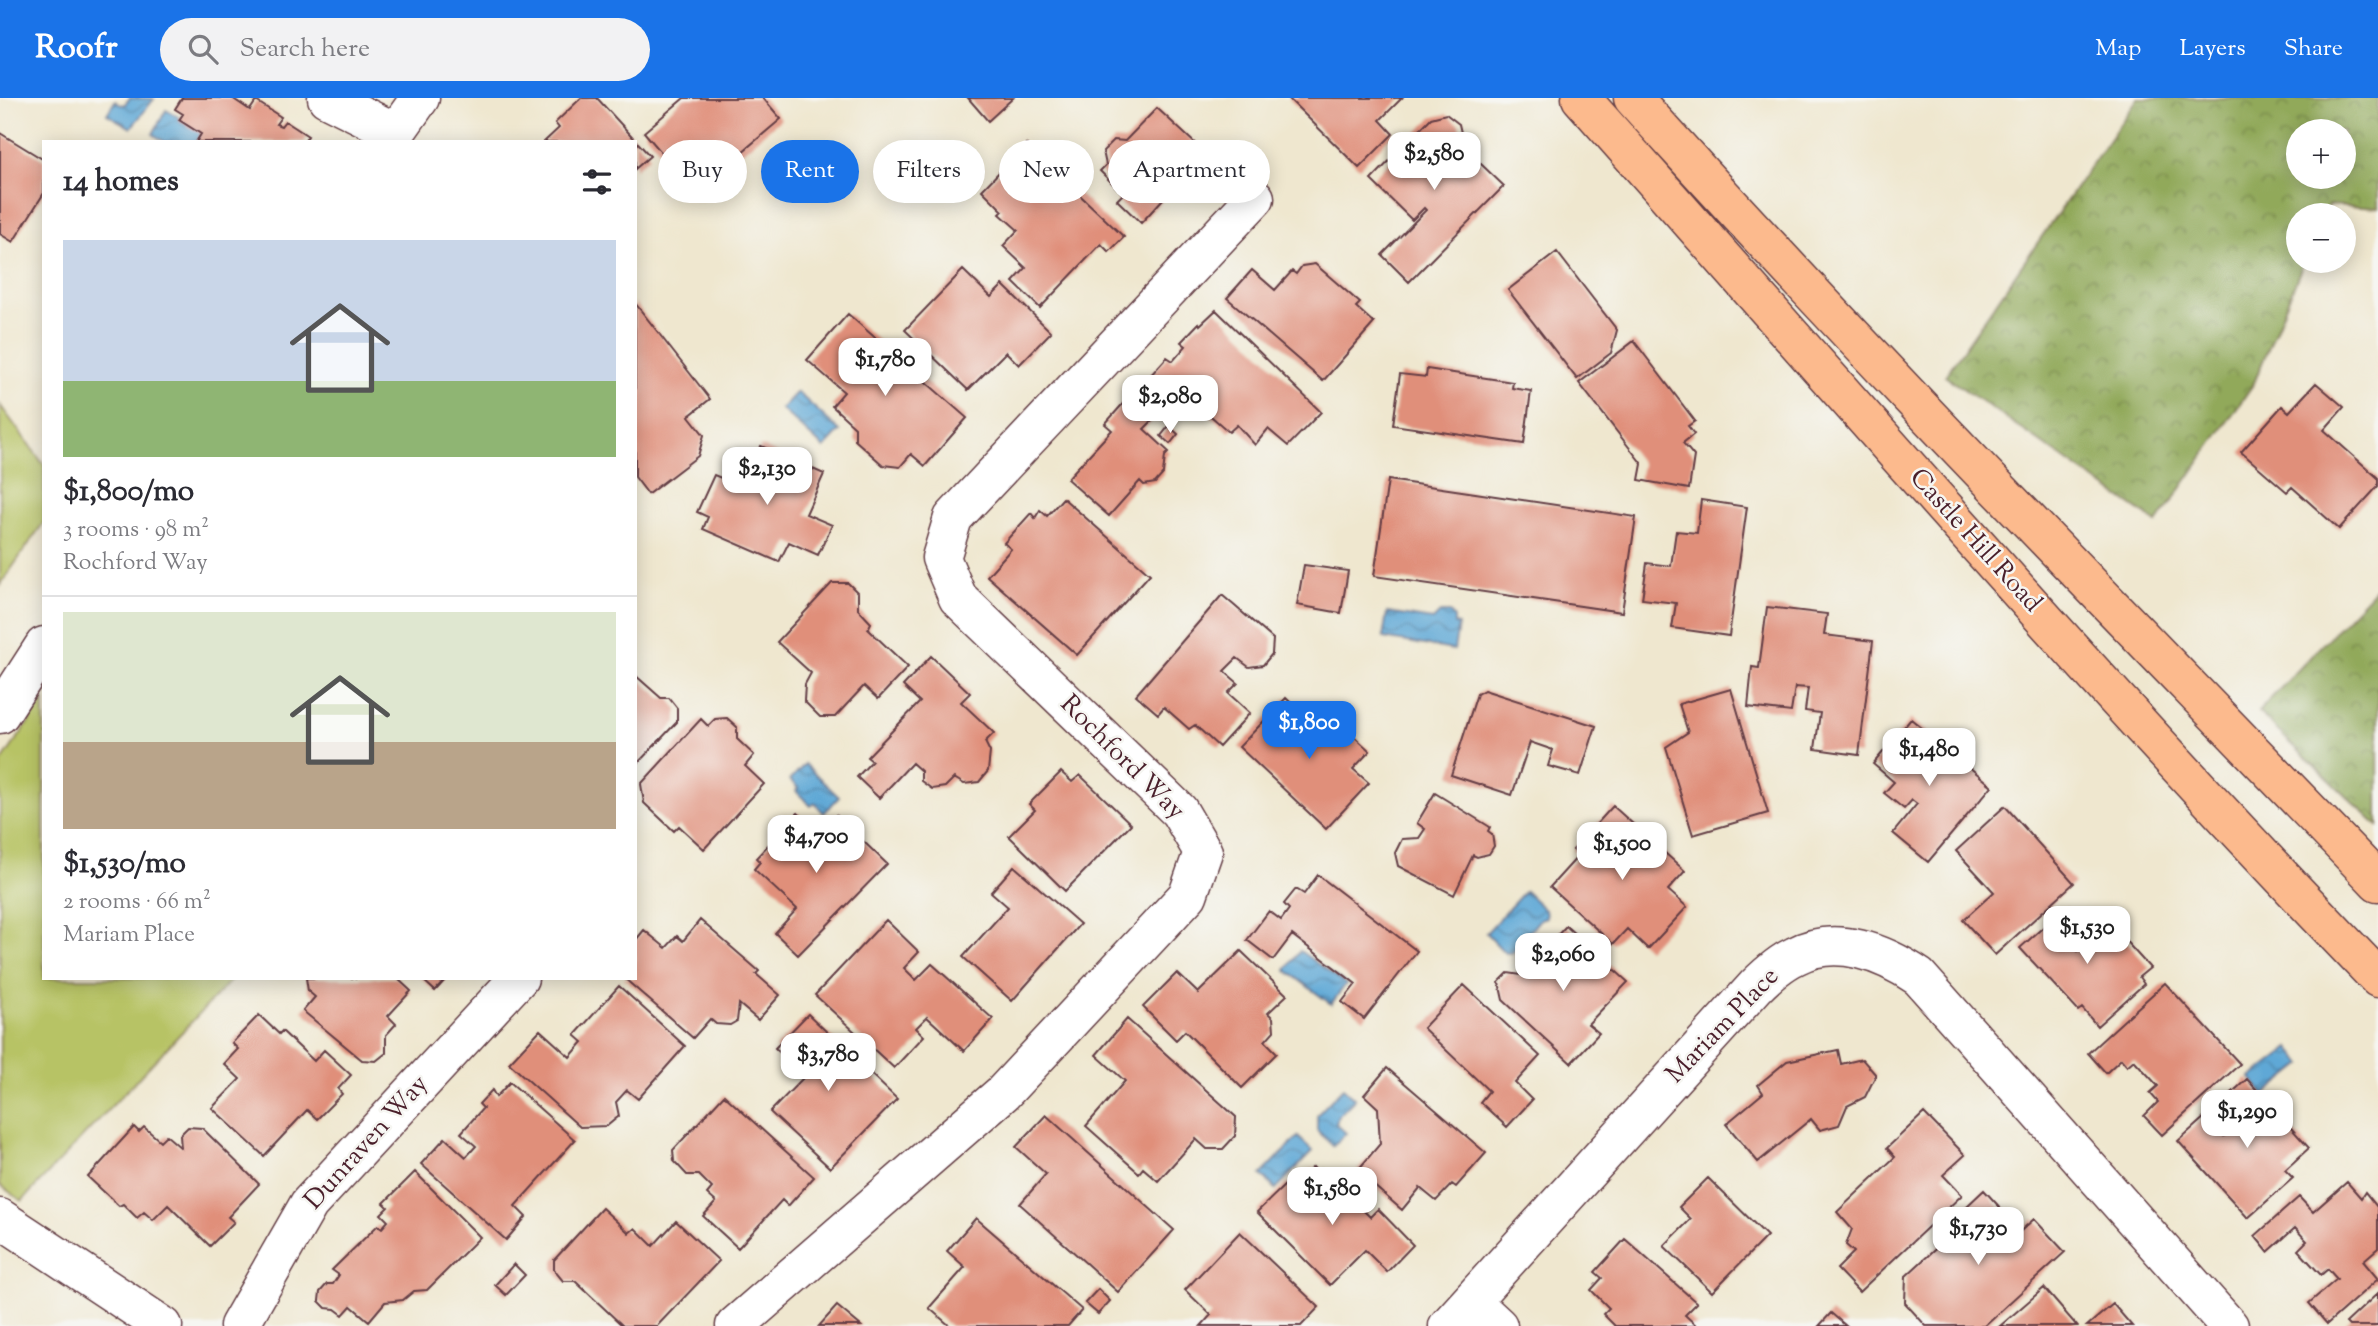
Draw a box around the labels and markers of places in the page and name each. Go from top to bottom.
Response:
pin: $2,580 [1377,132,1491,192]
pin: $1,780 [828,338,942,398]
pin: $2,080 [1113,376,1227,435]
pin: $2,130 [710,448,824,507]
pin: $1,800 [1252,702,1366,761]
pin: $1,480 [1872,728,1986,788]
pin: $4,700 [759,816,873,875]
pin: $1,500 [1565,822,1679,882]
pin: $1,530 [2030,906,2144,966]
pin: $2,060 [1506,934,1620,993]
pin: $3,780 [771,1034,885,1093]
pin: $1,290 [2190,1090,2304,1150]
pin: $1,580 [1275,1168,1389,1227]
pin: $1,730 [1921,1208,2035,1267]

